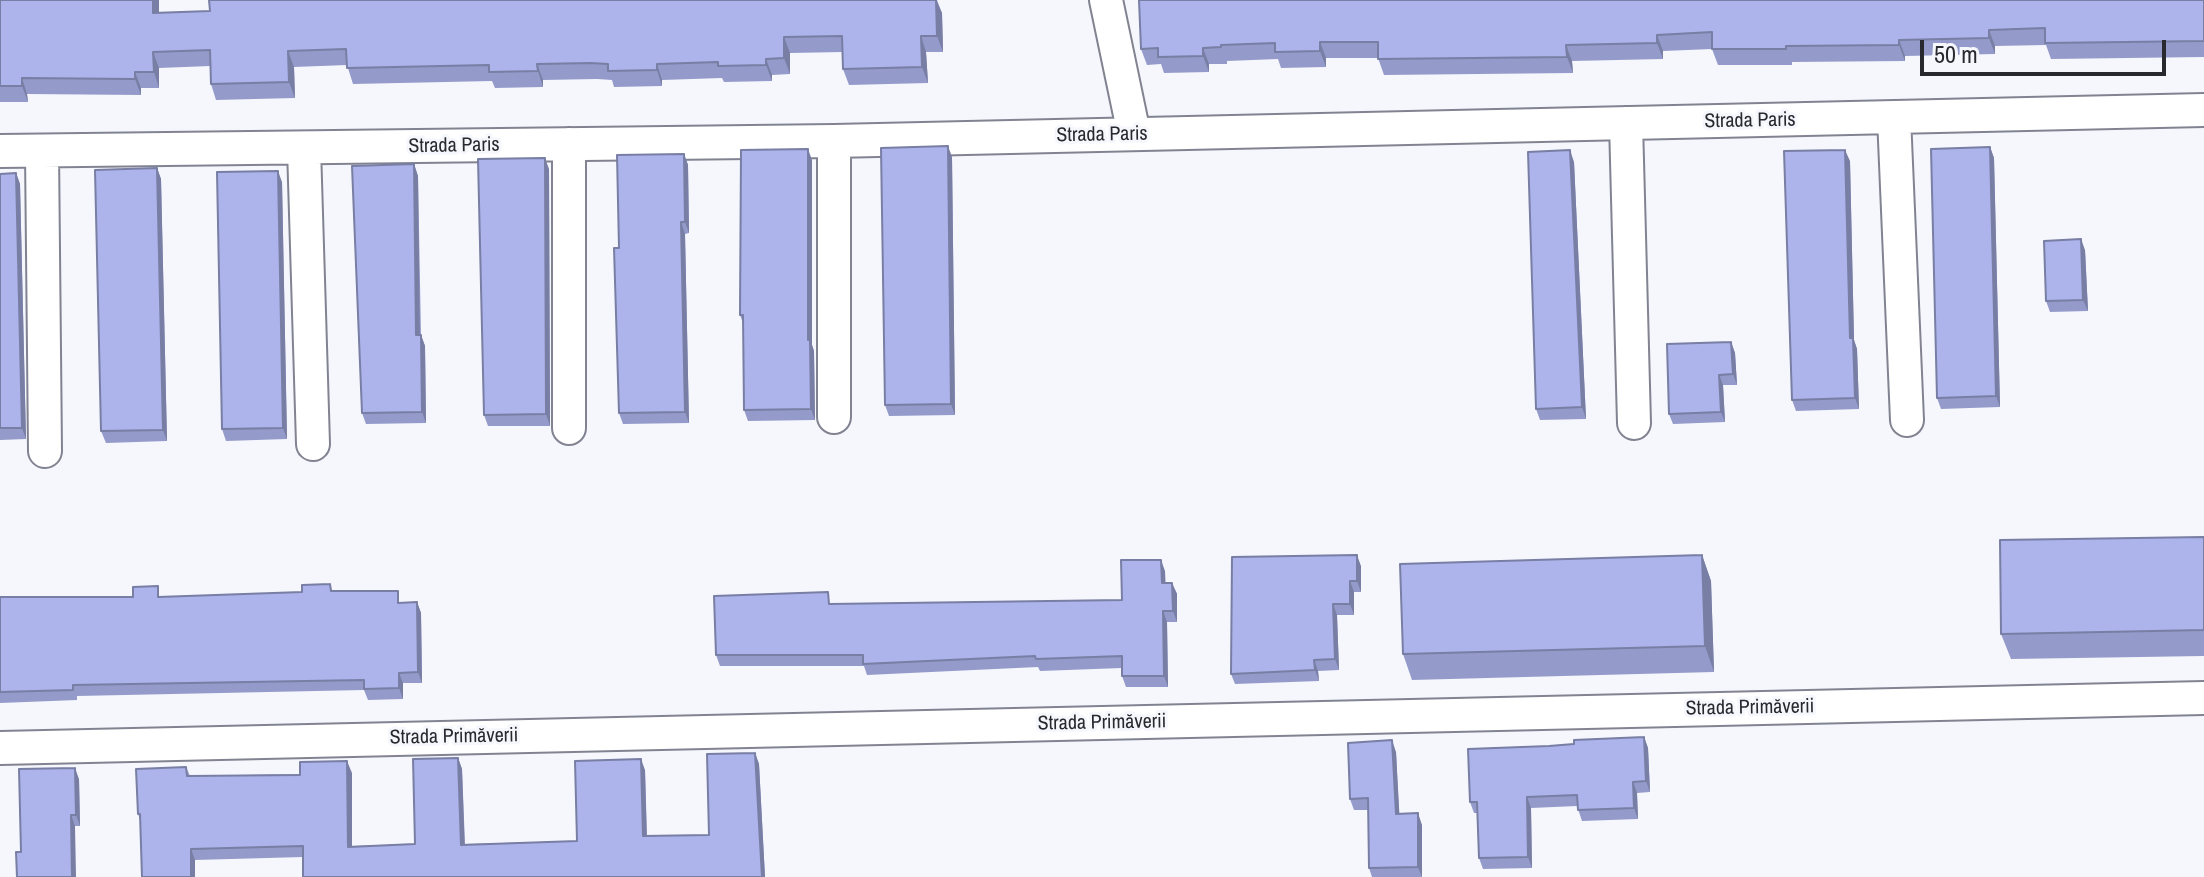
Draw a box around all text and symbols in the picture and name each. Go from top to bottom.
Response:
scale bar [1924,24,2170,74]
text: 50 m [1934,38,1978,70]
street label: Strada Paris [1704,108,1796,134]
street label: Strada Paris [1056,122,1148,148]
street label: Strada Paris [408,133,500,159]
street label: Strada Primăverii [1686,695,1814,721]
street label: Strada Primăverii [1038,710,1166,736]
street label: Strada Primăverii [390,724,518,750]

